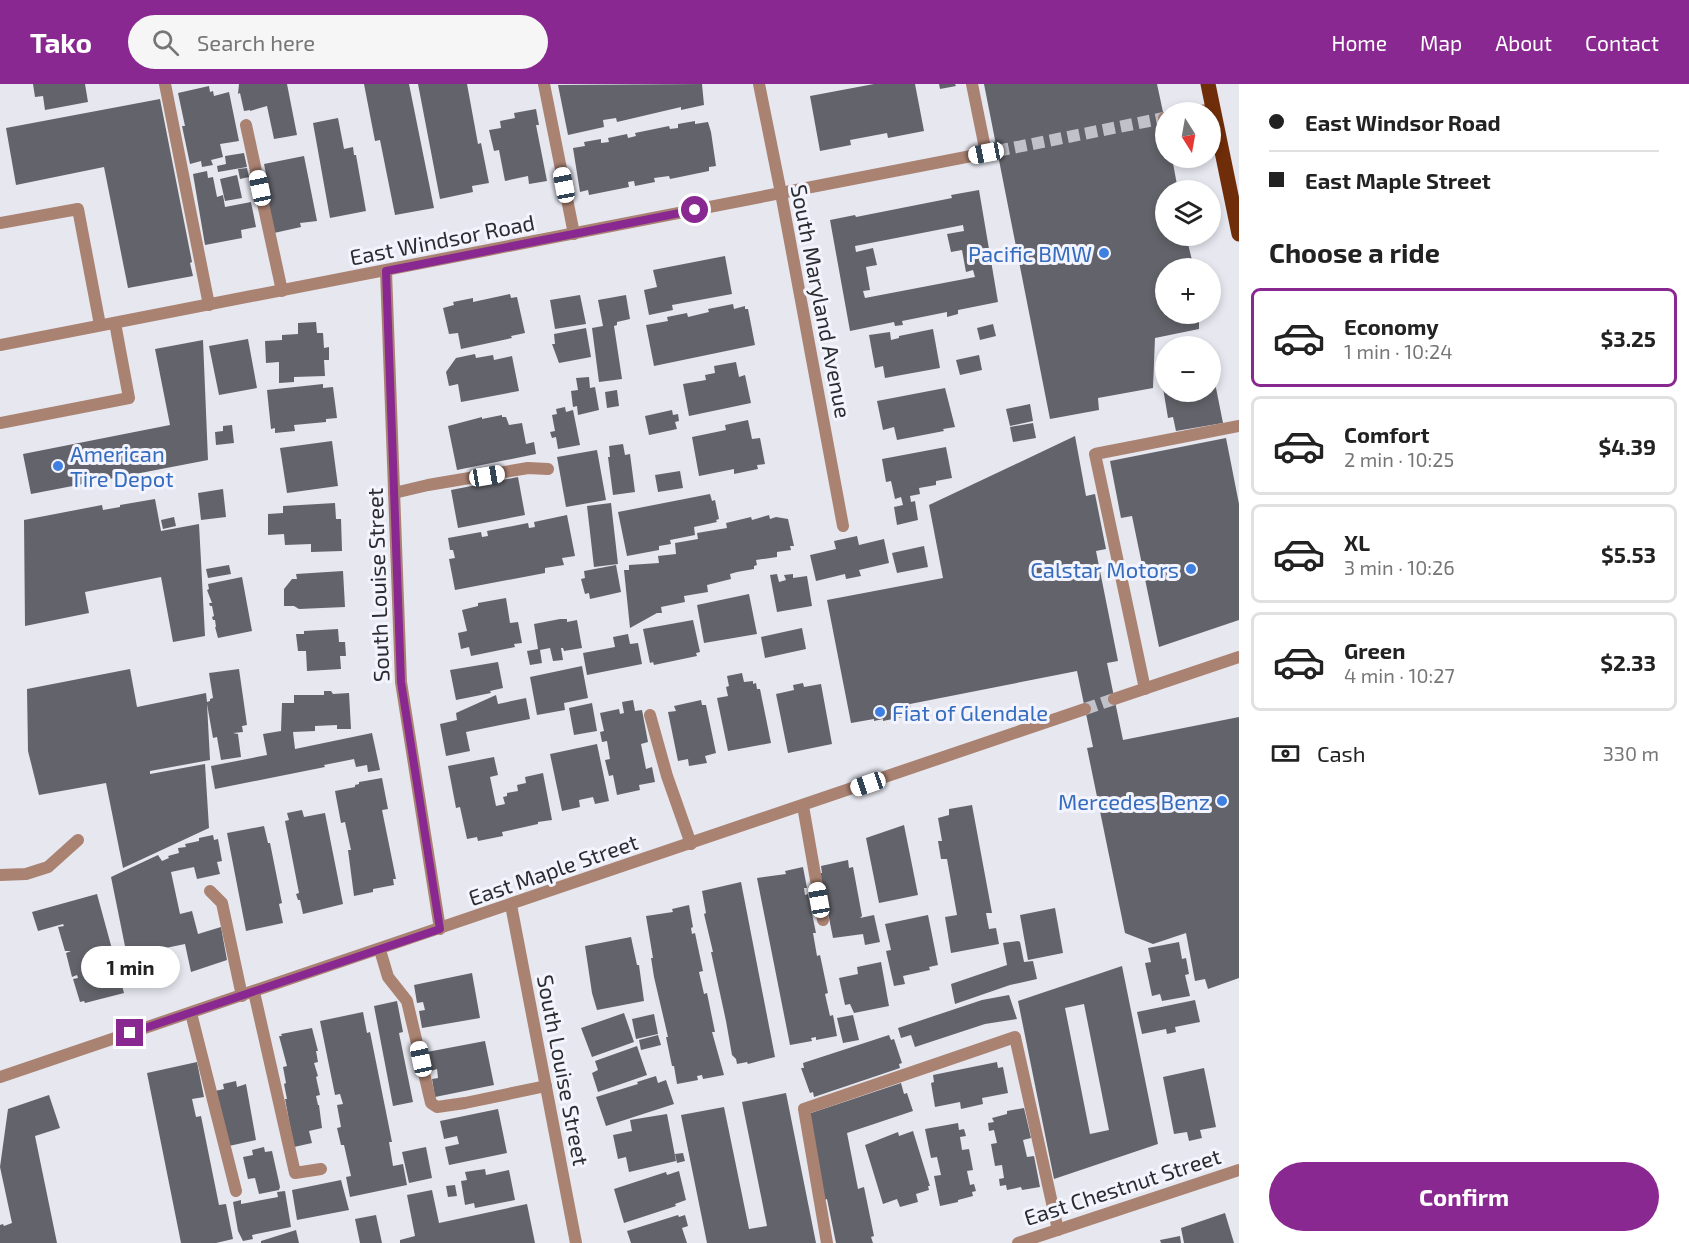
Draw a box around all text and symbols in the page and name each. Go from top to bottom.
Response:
search box [128,15,548,69]
text: Tako [30,25,92,59]
icon: search [149,26,182,59]
text: Search here [197,29,315,55]
text: Home [1331,30,1387,55]
text: Map [1420,30,1462,55]
text: About [1495,30,1552,55]
text: Contact [1585,30,1659,55]
north arrow [1155,102,1221,168]
map controls [1155,102,1221,402]
text: East Windsor Road [1305,109,1501,135]
car [967,141,1005,165]
car [552,166,576,204]
text: East Maple Street [1305,167,1491,193]
car [247,169,273,207]
button: layers [1155,180,1221,246]
street label: South Maryland Avenue [787,182,857,420]
route start [681,196,708,223]
street label: East Windsor Road [347,208,537,270]
text: Choose a ride [1269,236,1440,268]
place label: Pacific BMW [968,240,1092,266]
marker: Pacific BMW [1097,246,1111,260]
button: + [1155,258,1221,324]
icon: car [1272,311,1326,365]
text: Economy [1344,313,1439,339]
text: $3.25 [1600,325,1656,351]
button: − [1155,336,1221,402]
text: 1 min · 10:24 [1344,339,1452,363]
icon: car [1272,419,1326,473]
text: Comfort [1344,421,1429,447]
text: $4.39 [1598,433,1656,459]
place label: American Tire Depot [70,440,174,491]
text: 2 min · 10:25 [1344,447,1454,471]
marker: American Tire Depot [51,459,65,473]
car [468,464,506,488]
street label: South Louise Street [361,487,393,683]
icon: car [1272,527,1326,581]
text: XL [1344,529,1370,555]
text: $5.53 [1601,541,1656,567]
text: 3 min · 10:26 [1344,555,1455,579]
place label: Calstar Motors [1030,556,1179,582]
marker: Calstar Motors [1184,562,1198,576]
icon: car [1272,635,1326,689]
text: Green [1344,637,1406,663]
text: $2.33 [1600,649,1656,675]
text: 4 min · 10:27 [1344,663,1455,687]
place label: Fiat of Glendale [892,699,1048,725]
marker: Fiat of Glendale [873,705,887,719]
icon: cash [1269,737,1302,770]
text: Cash [1317,740,1366,766]
text: 330 m [1603,741,1659,765]
car [848,770,888,798]
place label: Mercedes Benz [1058,788,1210,814]
marker: Mercedes Benz [1215,794,1229,808]
street label: East Maple Street [465,828,641,910]
car [807,881,831,919]
callout: 1 min [80,946,180,988]
text: 1 min [106,955,155,979]
street label: South Louise Street [533,972,595,1168]
route end [116,1019,143,1046]
car [408,1040,434,1078]
street label: East Chestnut Street [1020,1142,1224,1230]
button: Confirm [1269,1162,1659,1231]

